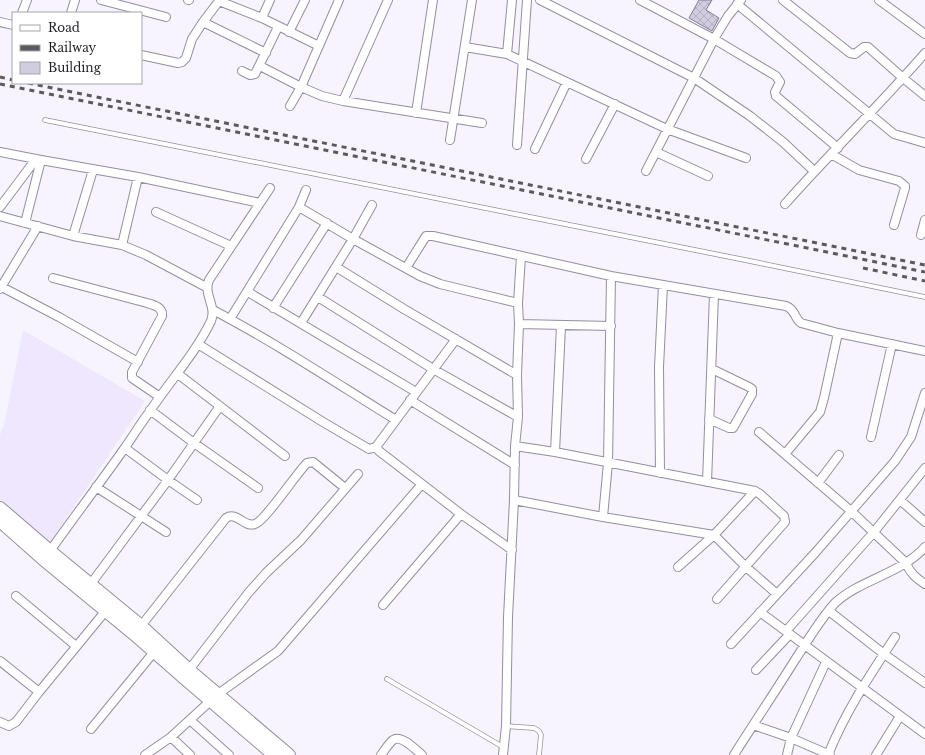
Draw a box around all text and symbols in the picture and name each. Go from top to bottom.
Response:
legend [12,12,142,84]
text: Road [48,20,80,35]
text: Railway [48,40,97,55]
text: Building [48,60,102,75]

